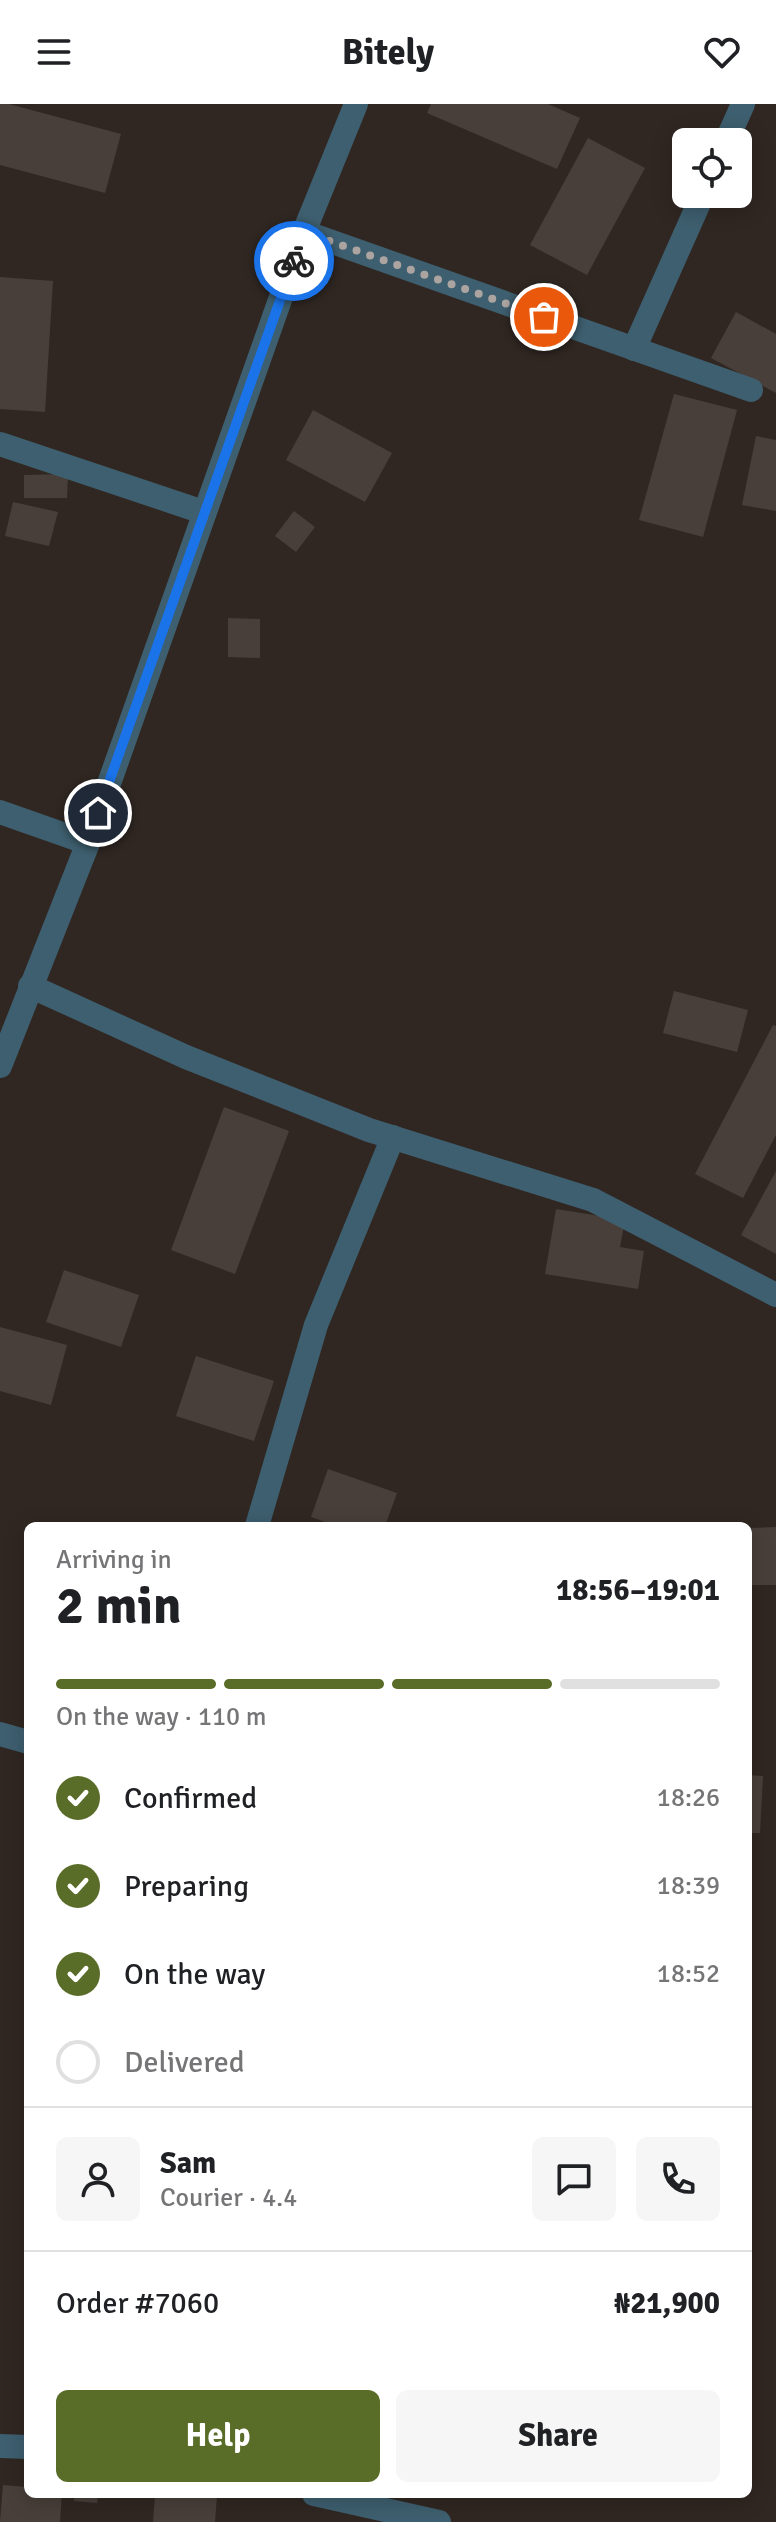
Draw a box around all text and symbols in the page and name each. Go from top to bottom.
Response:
icon: menu [32,30,76,74]
text: Bitely [342,30,434,75]
icon: heart [700,30,744,74]
map controls [672,128,752,208]
button: locate [672,128,752,208]
courier [254,221,334,301]
icon: bike [272,239,316,283]
pin [510,283,578,351]
icon: bag [522,295,566,339]
pin [64,779,132,847]
icon: home [76,791,120,835]
text: Arriving in [56,1544,172,1576]
text: 18:56–19:01 [556,1572,720,1609]
text: 2 min [56,1574,182,1638]
text: On the way · 110 m [56,1701,266,1733]
icon: check [56,1776,100,1820]
text: Confirmed [124,1780,257,1817]
text: 18:26 [657,1782,720,1814]
icon: check [56,1864,100,1908]
text: Preparing [124,1868,249,1905]
text: 18:39 [657,1870,720,1902]
icon: check [56,1952,100,1996]
text: On the way [124,1956,265,1993]
text: 18:52 [657,1958,720,1990]
text: Delivered [124,2044,245,2081]
button: person [56,2137,140,2221]
button: chat [532,2137,616,2221]
button: phone [636,2137,720,2221]
text: Sam [160,2145,216,2182]
text: Courier · 4.4 [160,2182,297,2214]
text: Order #7060 [56,2285,219,2322]
text: ₦21,900 [614,2285,720,2322]
button: Help [56,2390,380,2482]
button: Share [396,2390,720,2482]

